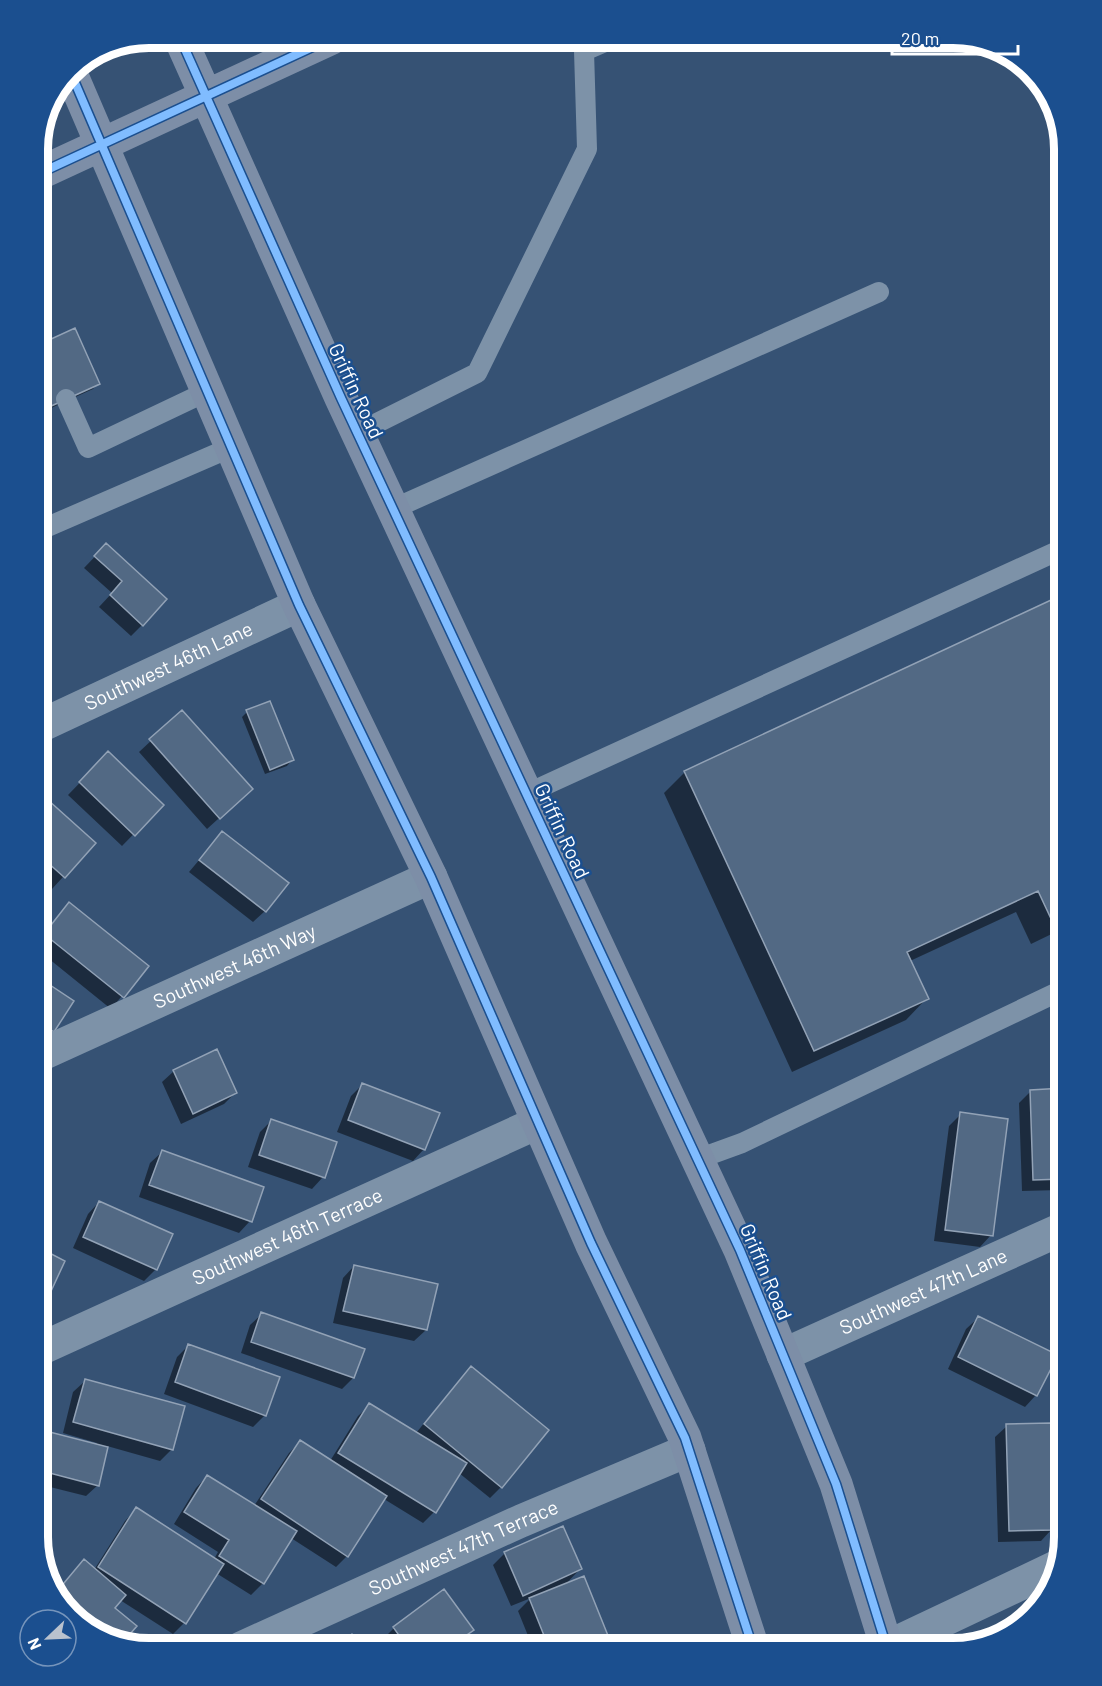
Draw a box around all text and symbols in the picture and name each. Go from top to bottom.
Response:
scale bar [892,18,1018,56]
text: 20 m [901,27,939,49]
street label: Griffin Road [324,339,389,442]
street label: Southwest 46th Lane [80,615,256,715]
street label: Griffin Road [530,779,595,882]
street label: Southwest 46th Way [149,918,319,1013]
street label: Southwest 46th Terrace [188,1182,386,1289]
street label: Griffin Road [736,1220,798,1323]
street label: Southwest 47th Lane [835,1242,1011,1339]
street label: Southwest 47th Terrace [364,1494,561,1600]
north arrow [18,1608,78,1668]
text: N [23,1635,45,1653]

